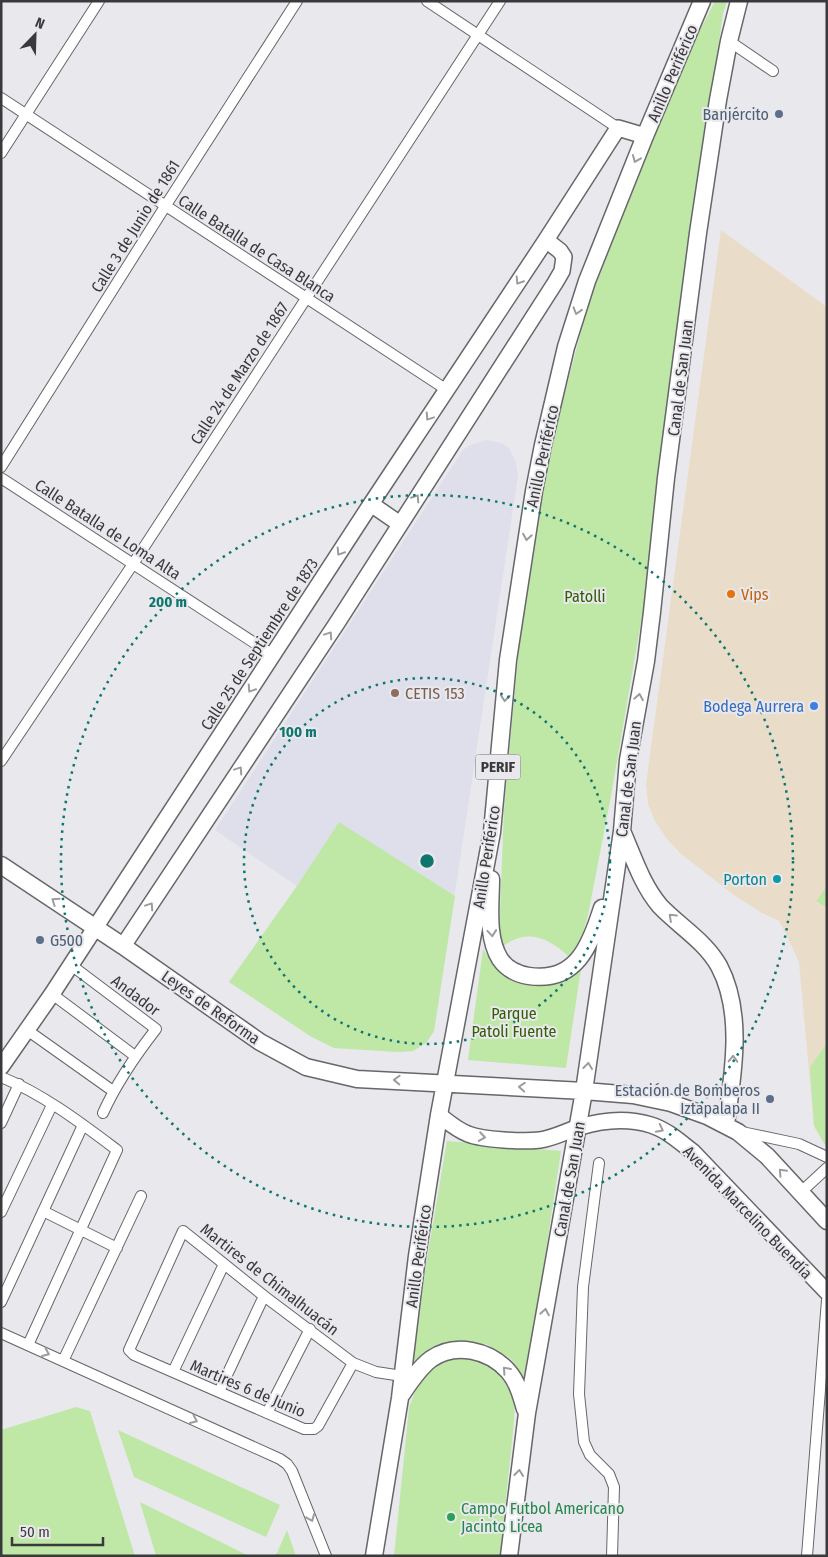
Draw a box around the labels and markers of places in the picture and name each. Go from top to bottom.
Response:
place label: Banjército [703,105,769,124]
marker: Banjército [773,108,785,120]
place label: Vips [741,585,769,604]
marker: Vips [725,588,737,600]
place label: CETIS 153 [405,684,465,703]
marker: CETIS 153 [389,687,401,699]
place label: Bodega Aurrera [703,697,804,716]
marker: Bodega Aurrera [808,700,820,712]
centre of rings [418,852,436,870]
place label: Porton [723,870,767,889]
marker: Porton [771,873,783,885]
place label: G500 [50,931,83,950]
marker: G500 [34,934,46,946]
place label: Estación de Bomberos Iztapalapa II [615,1081,760,1118]
marker: Estación de Bomberos Iztapalapa II [764,1093,776,1105]
place label: Campo Futbol Americano Jacinto Licea [461,1499,624,1536]
marker: Campo Futbol Americano Jacinto Licea [445,1511,457,1523]

